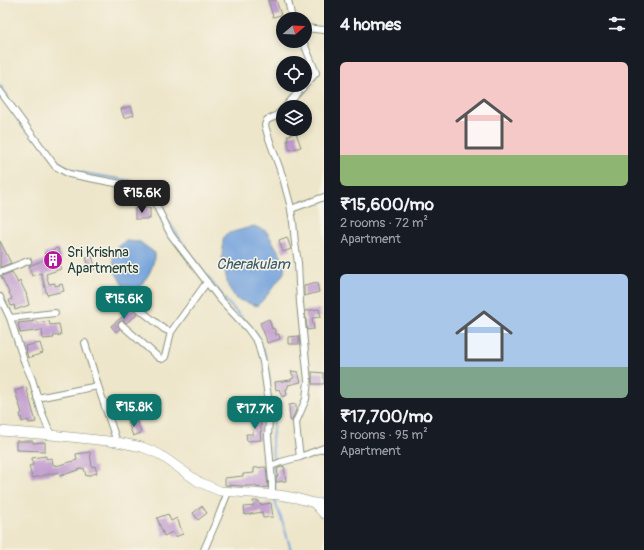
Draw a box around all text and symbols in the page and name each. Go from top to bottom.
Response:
north arrow [276,12,312,48]
map controls [276,12,312,136]
icon: filters [606,13,628,35]
text: 4 homes [340,14,401,35]
button: locate [276,56,312,92]
icon: home [448,88,520,160]
button: layers [276,100,312,136]
pin: ₹15.6K [109,180,175,214]
text: ₹15.6K [123,185,161,201]
text: ₹15,600/mo [340,194,434,215]
text: 2 rooms · 72 m² [340,215,428,231]
text: Apartment [340,231,401,247]
place label: Sri Krishna Apartments [67,244,139,277]
building icon: Sri Krishna Apartments [42,249,64,271]
water label: Cherakulam [216,255,292,274]
pin: ₹15.6K [91,286,157,320]
text: ₹15.6K [105,291,143,307]
icon: home [448,300,520,372]
pin: ₹15.8K [101,394,167,428]
pin: ₹17.7K [222,396,288,430]
text: ₹15.8K [115,399,153,415]
text: ₹17.7K [236,401,274,417]
text: ₹17,700/mo [340,406,433,427]
text: 3 rooms · 95 m² [340,427,428,443]
text: Apartment [340,443,401,459]

